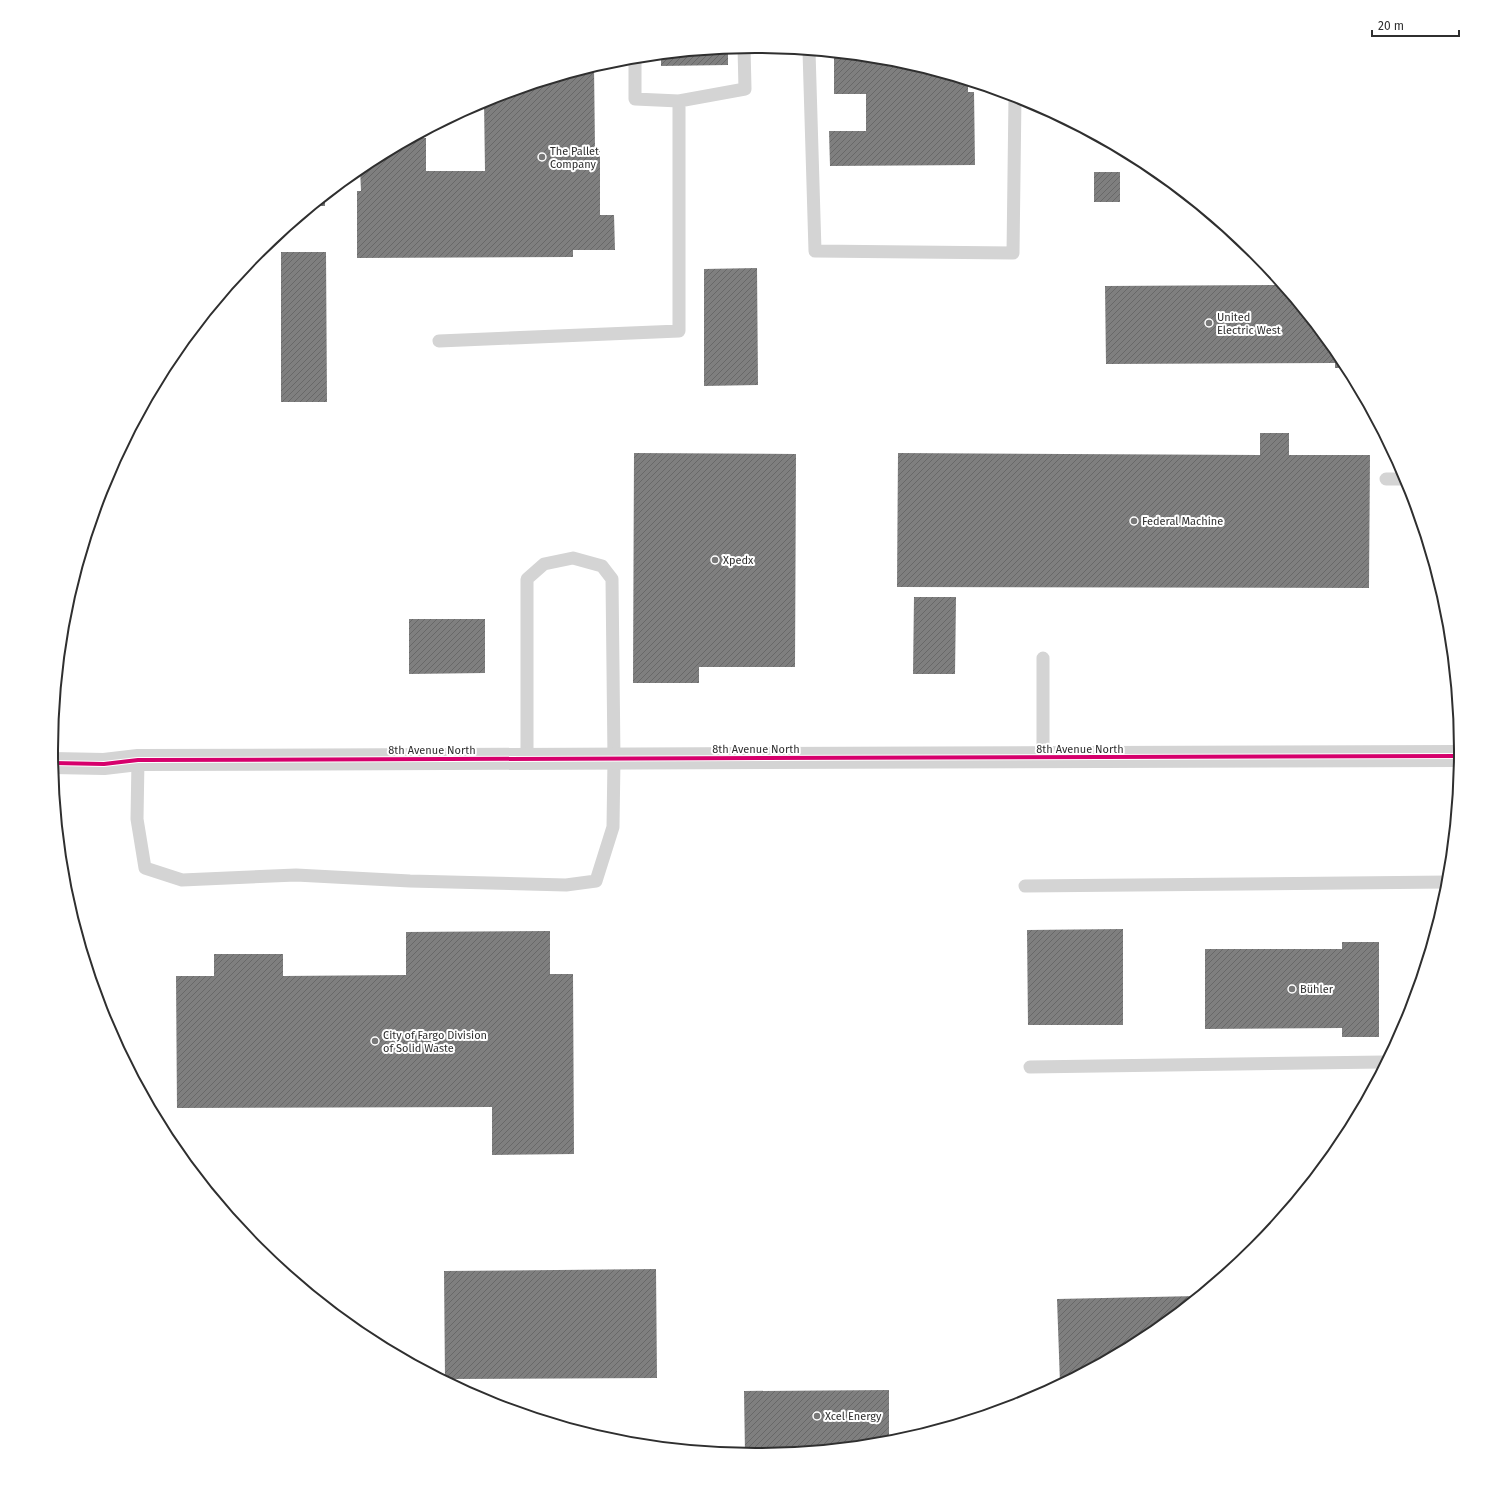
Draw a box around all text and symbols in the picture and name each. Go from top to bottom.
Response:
scale bar [1372,12,1459,38]
text: 20 m [1378,19,1404,33]
place label: The Pallet Company [550,145,599,171]
marker: The Pallet Company [537,152,547,162]
place label: United Electric West [1217,311,1281,337]
marker: United Electric West [1204,318,1214,328]
place label: Federal Machine [1142,515,1223,528]
marker: Federal Machine [1129,516,1139,526]
place label: Xpedx [723,554,754,567]
marker: Xpedx [710,555,720,565]
street label: 8th Avenue North [712,743,800,756]
street label: 8th Avenue North [1036,743,1124,756]
street label: 8th Avenue North [388,744,476,757]
place label: Bühler [1300,983,1334,996]
marker: Bühler [1287,984,1297,994]
place label: City of Fargo Division of Solid Waste [383,1029,487,1055]
marker: City of Fargo Division of Solid Waste [370,1036,380,1046]
place label: Xcel Energy [825,1410,882,1423]
marker: Xcel Energy [812,1411,822,1421]

